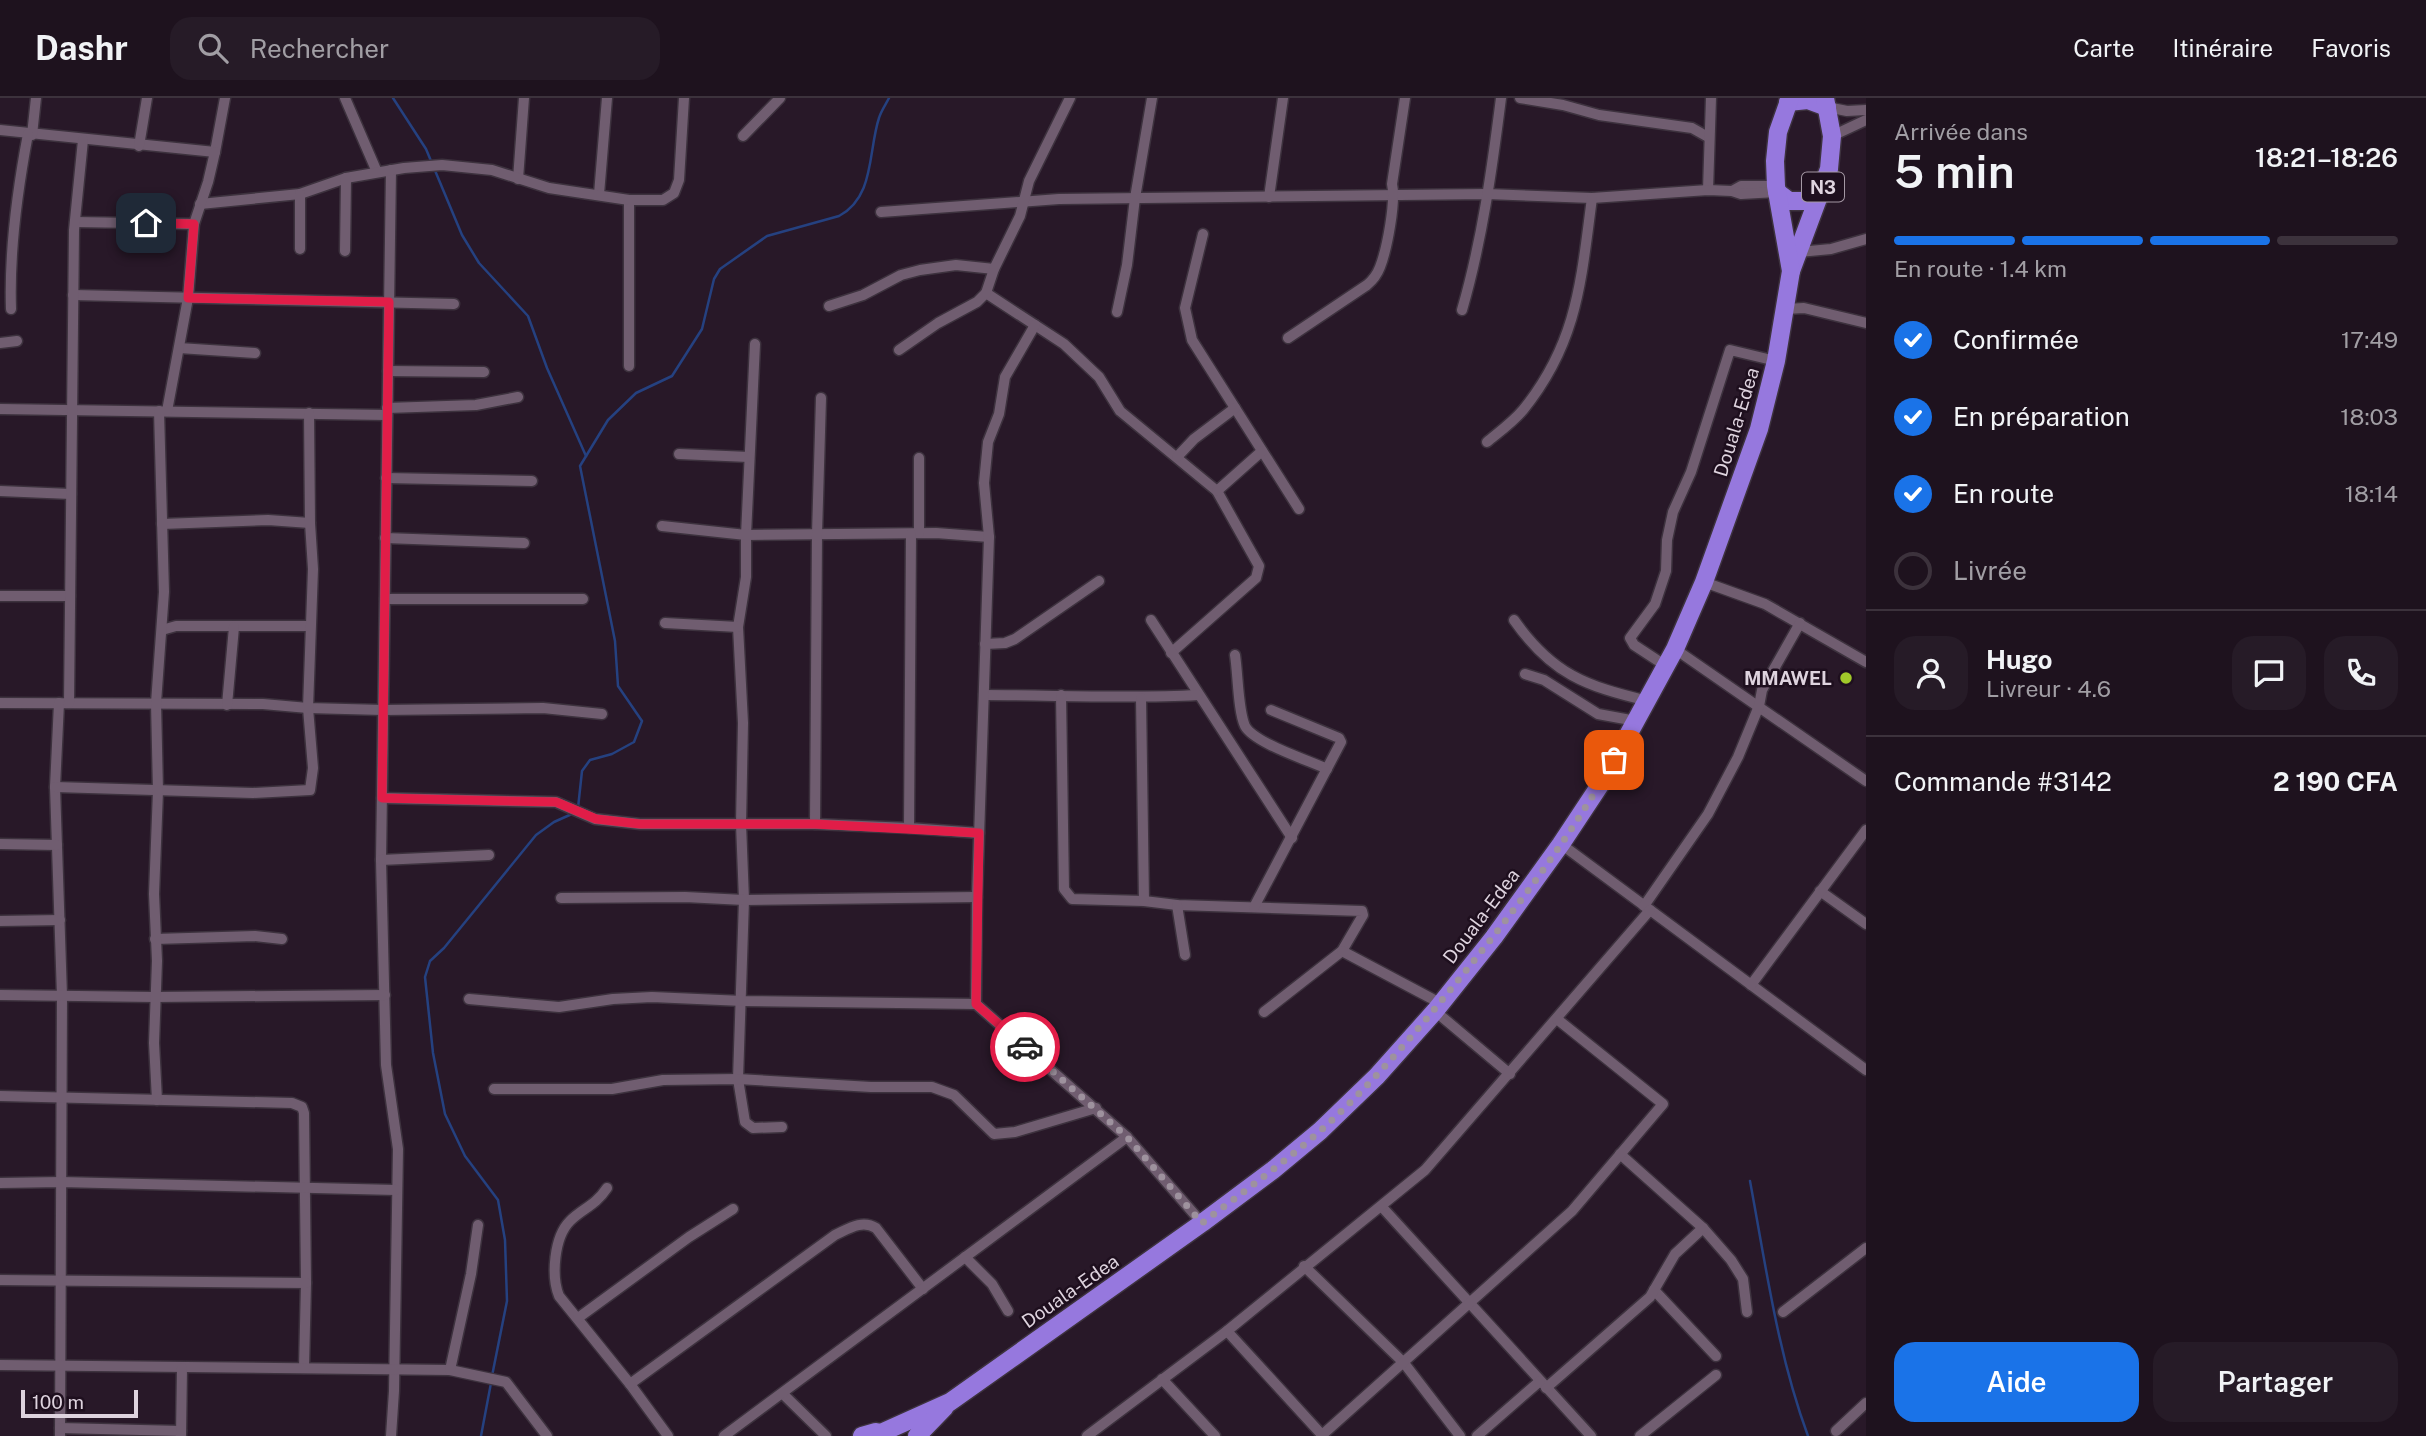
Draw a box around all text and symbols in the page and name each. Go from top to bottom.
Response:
search box [170,17,660,80]
text: Dashr [35,29,128,67]
icon: search [194,29,232,67]
text: Rechercher [250,33,389,64]
text: Carte [2073,34,2135,62]
text: Itinéraire [2173,34,2273,62]
text: Favoris [2311,34,2391,62]
text: Arrivée dans [1894,118,2028,145]
text: 18:21–18:26 [2255,142,2398,173]
text: 5 min [1894,144,2015,198]
road number: N3 [1802,172,1844,202]
pin [116,193,176,253]
icon: home [127,204,165,242]
text: En route · 1.4 km [1894,255,2067,282]
icon: check [1894,321,1932,359]
text: Confirmée [1953,324,2079,355]
text: 17:49 [2341,326,2398,353]
street label: Douala-Edea [1709,365,1763,479]
icon: check [1894,398,1932,436]
text: En préparation [1953,401,2130,432]
text: 18:03 [2340,403,2398,430]
icon: check [1894,475,1932,513]
text: En route [1953,478,2054,509]
text: 18:14 [2345,480,2398,507]
text: Livrée [1953,555,2027,586]
button: person [1894,636,1968,710]
button: chat [2232,636,2306,710]
button: phone [2324,636,2398,710]
text: Hugo [1986,644,2052,675]
place label: MMAWEL [1744,667,1832,689]
marker: MMAWEL [1838,670,1854,686]
text: Livreur · 4.6 [1986,675,2111,702]
pin [1584,730,1644,790]
icon: bag [1595,741,1633,779]
text: Commande #3142 [1894,766,2112,797]
text: 2 190 CFA [2273,766,2398,797]
street label: Douala-Edea [1438,864,1524,968]
courier [990,1012,1060,1082]
icon: car [1006,1028,1044,1066]
street label: Douala-Edea [1017,1250,1123,1332]
button: Aide [1894,1342,2139,1422]
button: Partager [2153,1342,2398,1422]
scale bar [21,1387,138,1419]
text: 100 m [32,1391,84,1413]

